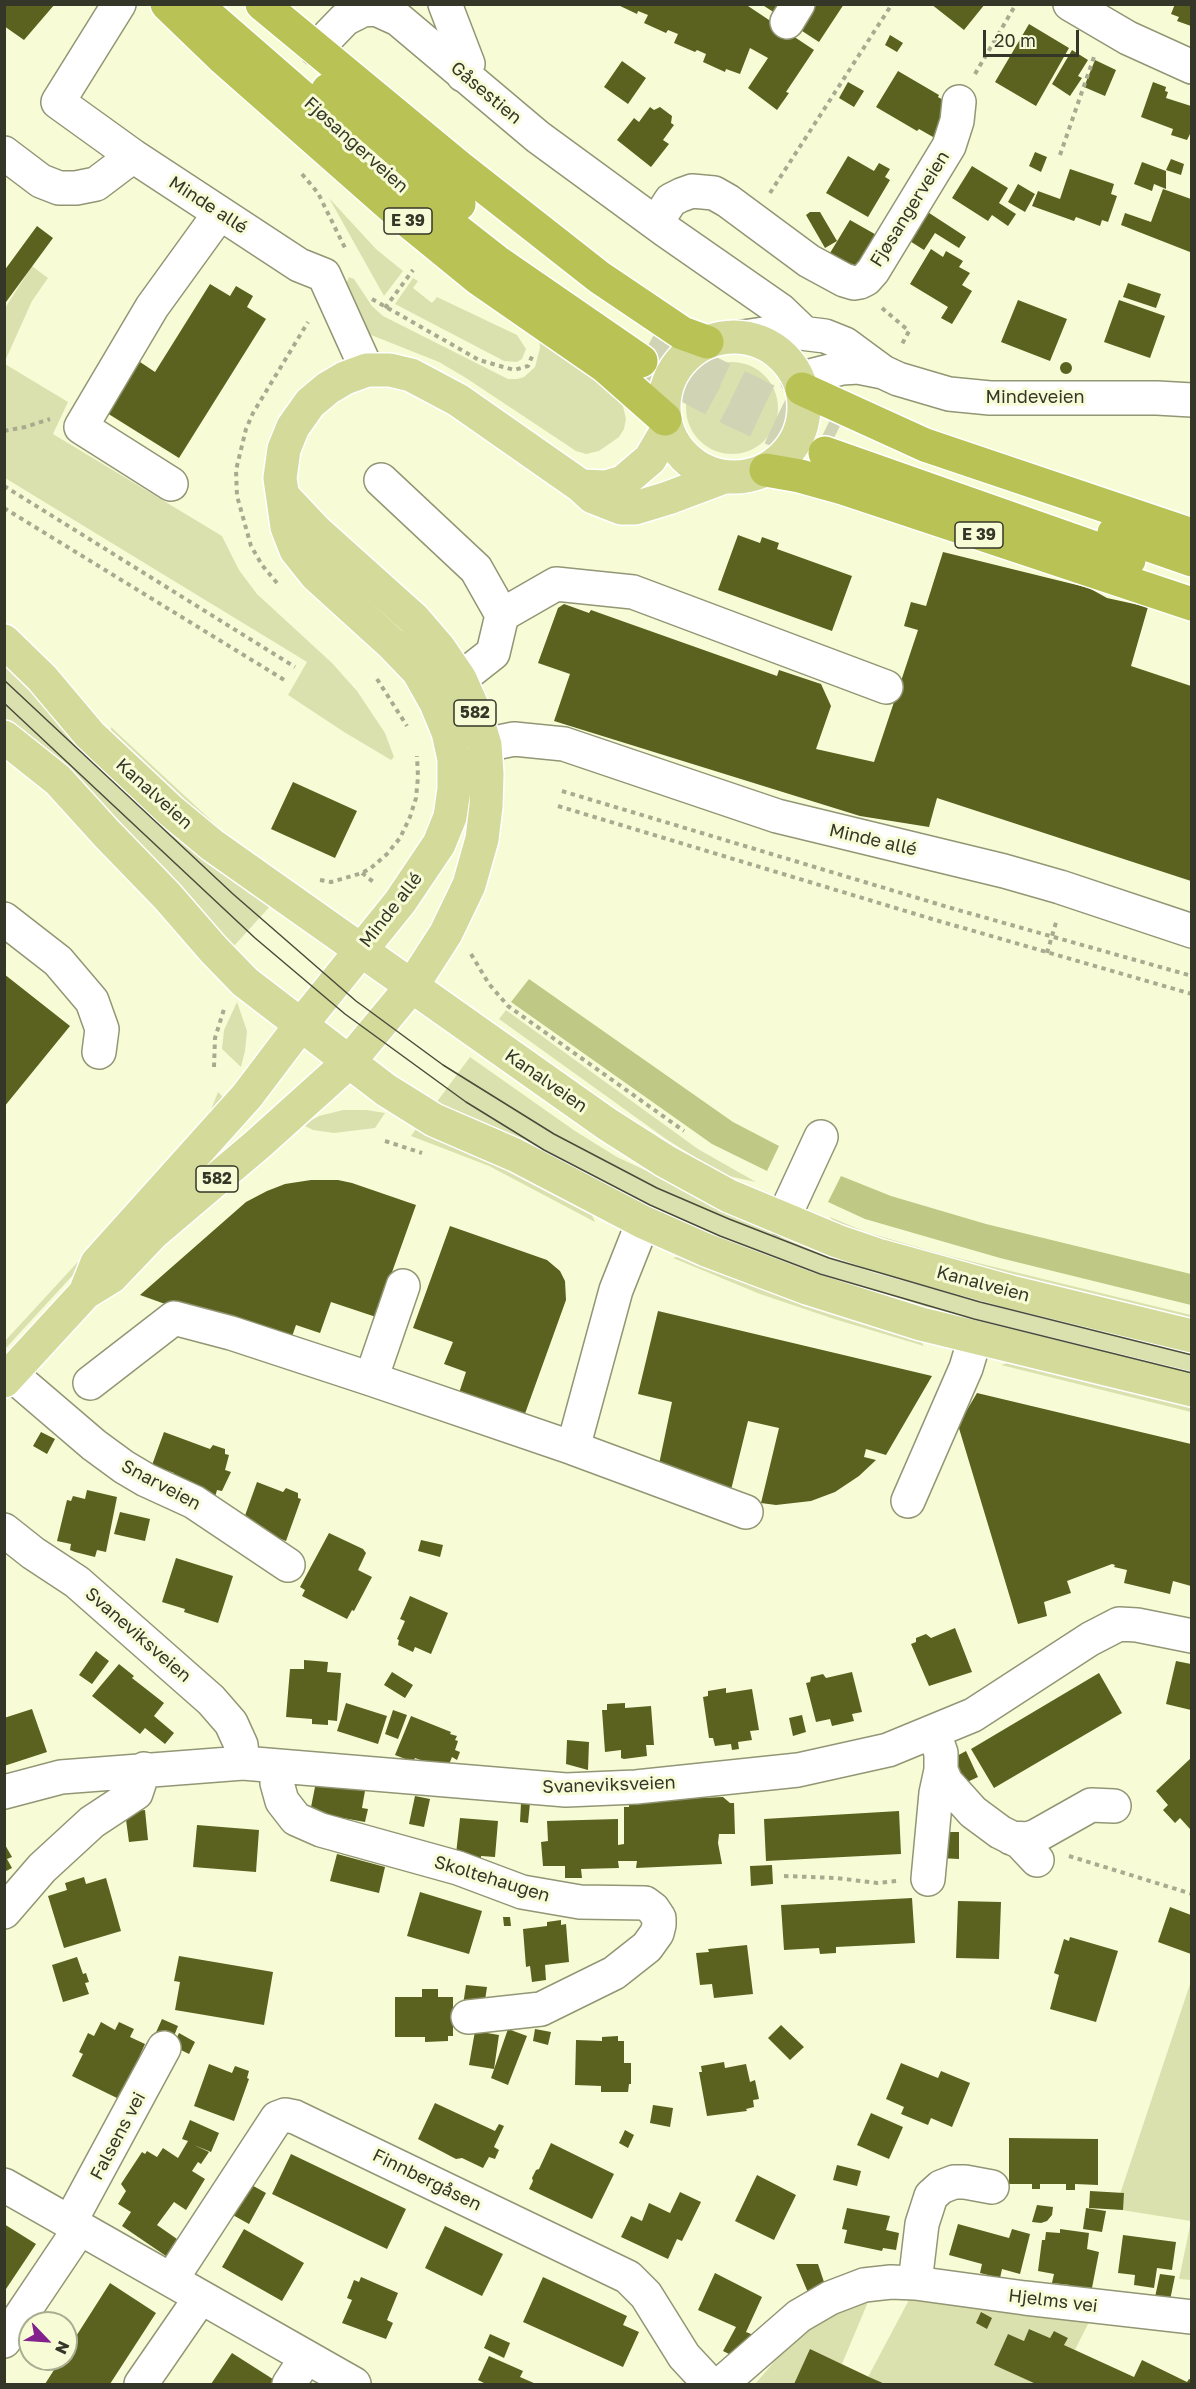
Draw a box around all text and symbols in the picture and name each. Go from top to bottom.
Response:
scale bar [986,18,1082,56]
text: 20 m [994,29,1036,51]
street label: Gåsestien [446,57,526,129]
street label: Fjøsangerveien [299,93,413,197]
street label: Fjøsangerveien [866,147,954,271]
street label: Minde allé [165,172,251,238]
road number: E 39 [384,208,432,234]
street label: Mindeveien [985,386,1085,408]
road number: E 39 [955,522,1003,548]
road number: 582 [454,700,496,726]
street label: Kanalveien [111,754,197,834]
street label: Minde allé [827,819,919,861]
street label: Minde allé [355,868,427,952]
street label: Kanalveien [501,1045,591,1117]
road number: 582 [196,1166,238,1192]
street label: Kanalveien [934,1261,1032,1307]
street label: Snarveien [118,1455,204,1515]
street label: Svaneviksveien [81,1583,195,1687]
street label: Svaneviksveien [542,1772,676,1798]
street label: Skoltehaugen [432,1851,552,1907]
street label: Falsens vei [86,2088,150,2184]
street label: Finnbergåsen [369,2144,485,2216]
street label: Hjelms vei [1007,2285,1099,2317]
north arrow [18,2311,78,2371]
text: N [51,2338,74,2357]

